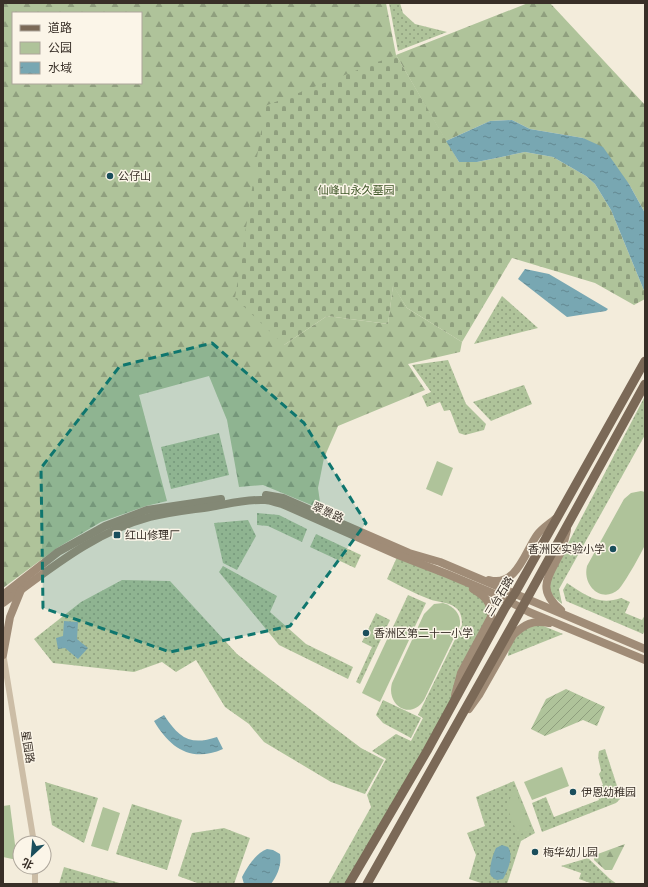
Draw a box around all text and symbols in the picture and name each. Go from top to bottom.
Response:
legend [12,12,142,84]
text: 道路 [48,19,72,36]
text: 公园 [48,39,72,56]
text: 水域 [48,59,72,76]
place label: 公仔山 [118,168,151,184]
marker: 公仔山 [105,171,115,181]
park label: 仙峰山永久墓园 [318,182,395,198]
street label: 翠景路 [310,498,346,526]
place label: 红山修理厂 [125,527,180,543]
marker: 红山修理厂 [112,530,122,540]
place label: 香洲区实验小学 [528,541,605,557]
marker: 香洲区实验小学 [608,544,618,554]
street label: 三台石路 [481,573,517,619]
place label: 香洲区第二十一小学 [374,625,473,641]
marker: 香洲区第二十一小学 [361,628,371,638]
street label: 星园路 [18,729,38,765]
place label: 伊恩幼稚园 [581,784,636,800]
marker: 伊恩幼稚园 [568,787,578,797]
north arrow [12,835,52,875]
place label: 梅华幼儿园 [543,844,598,860]
marker: 梅华幼儿园 [530,847,540,857]
text: 北 [19,854,36,874]

